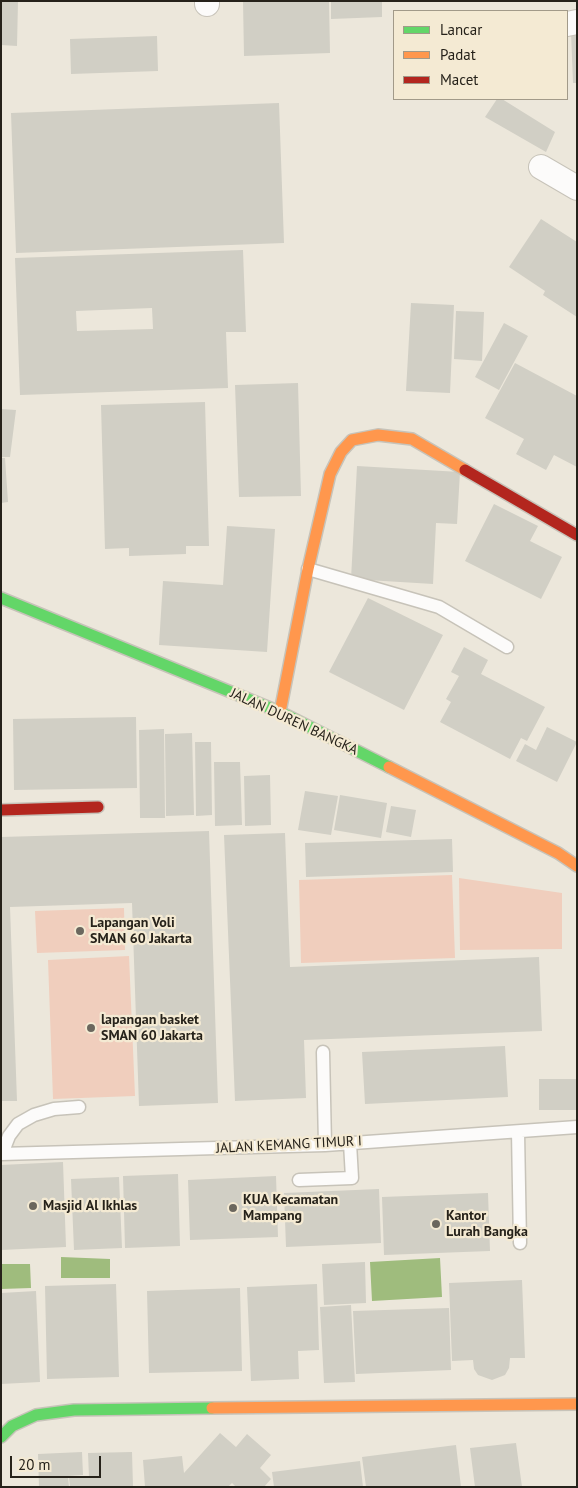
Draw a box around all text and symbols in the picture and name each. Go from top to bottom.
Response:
legend [393,10,568,100]
text: Lancar [440,20,482,39]
text: Padat [440,45,476,64]
text: Macet [440,70,478,89]
street label: JALAN DUREN BANGKA [228,685,360,759]
place label: Lapangan Voli SMAN 60 Jakarta [90,915,192,948]
marker: Lapangan Voli SMAN 60 Jakarta [74,925,86,937]
place label: lapangan basket SMAN 60 Jakarta [101,1012,203,1044]
marker: lapangan basket SMAN 60 Jakarta [85,1022,97,1034]
street label: JALAN KEMANG TIMUR I [216,1133,362,1157]
place label: KUA Kecamatan Mampang [243,1192,338,1224]
place label: Masjid Al Ikhlas [43,1198,137,1214]
marker: Masjid Al Ikhlas [27,1200,39,1212]
marker: KUA Kecamatan Mampang [227,1202,239,1214]
place label: Kantor Lurah Bangka [446,1208,528,1240]
marker: Kantor Lurah Bangka [430,1218,442,1230]
scale bar [12,1446,104,1478]
text: 20 m [18,1455,51,1474]

